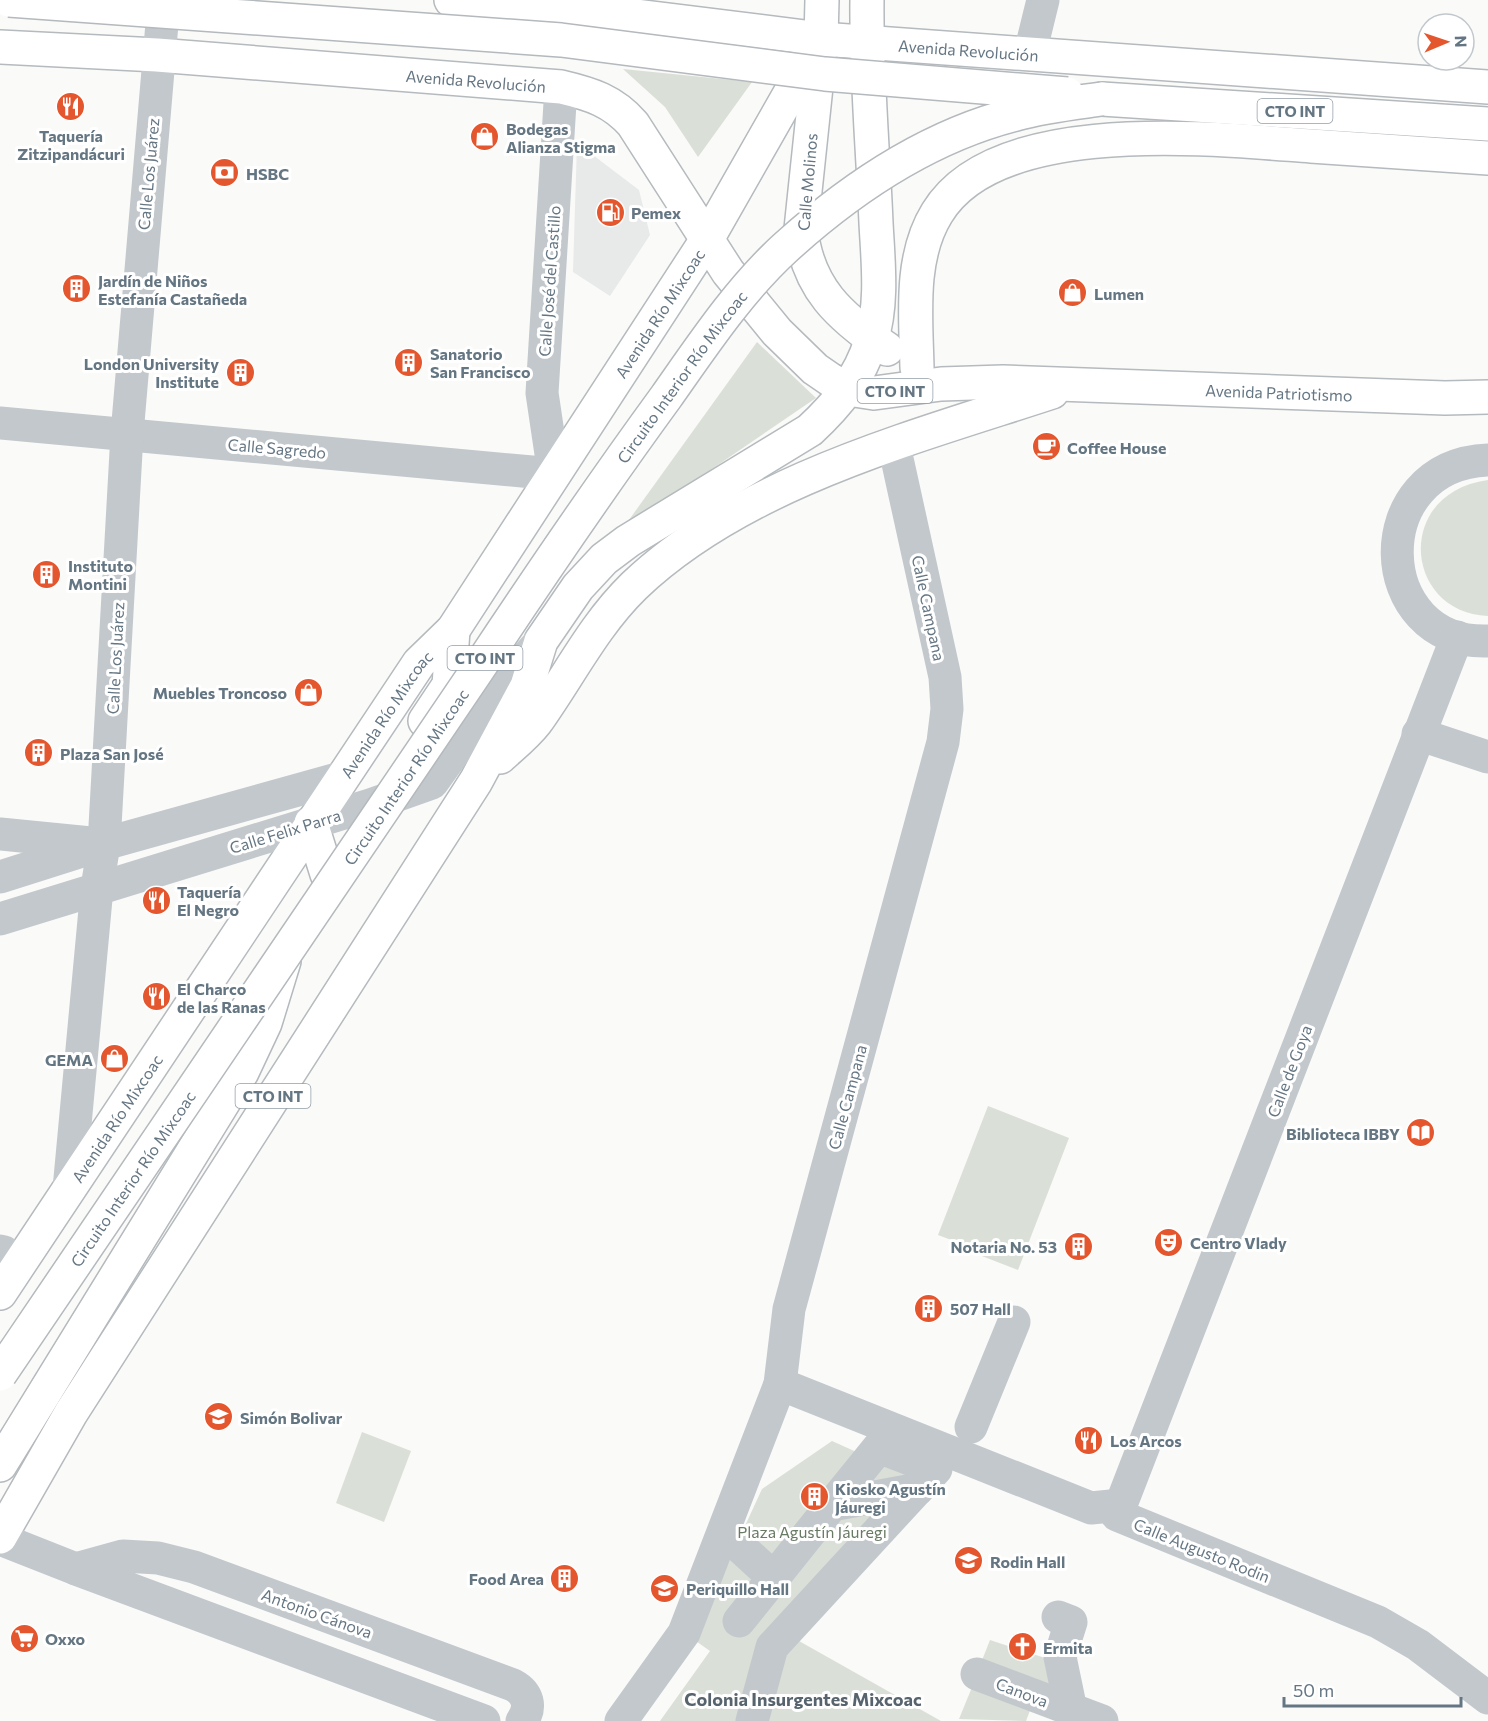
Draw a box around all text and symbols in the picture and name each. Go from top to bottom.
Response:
north arrow [1416,12,1476,72]
street label: Avenida Revolución [898,35,1039,64]
text: N [1452,35,1471,48]
street label: Avenida Revolución [405,65,547,95]
restaurant icon: Taquería Zitzipandácuri [55,91,87,123]
road number: CTO INT [1258,99,1332,123]
street label: Calle Los Juárez [134,117,162,231]
place label: Bodegas Alianza Stigma [506,119,616,156]
shop icon: Bodegas Alianza Stigma [469,121,501,153]
place label: Taquería Zitzipandácuri [17,126,125,163]
street label: Calle Molinos [793,132,821,232]
bank icon: HSBC [209,157,241,189]
place label: HSBC [246,164,289,183]
fuel station icon: Pemex [594,196,626,228]
place label: Pemex [631,203,681,222]
street label: Calle José del Castillo [534,205,564,357]
street label: Avenida Río Mixcoac [610,245,708,381]
place label: Jardín de Niños Estefanía Castañeda [98,271,247,308]
building icon: Jardín de Niños Estefanía Castañeda [61,273,93,305]
shop icon: Lumen [1057,277,1089,309]
place label: Lumen [1094,284,1144,303]
street label: Circuito Interior Río Mixcoac [612,286,750,466]
place label: Sanatorio San Francisco [430,344,531,381]
building icon: Sanatorio San Francisco [393,346,425,378]
place label: London University Institute [84,354,219,391]
building icon: London University Institute [224,356,256,388]
road number: CTO INT [858,379,932,403]
street label: Avenida Patriotismo [1205,380,1353,404]
cafe icon: Coffee House [1030,431,1062,463]
street label: Calle Sagredo [227,434,327,462]
place label: Coffee House [1067,438,1166,457]
street label: Calle Campana [909,553,949,663]
place label: Instituto Montini [68,556,133,593]
building icon: Instituto Montini [31,558,63,590]
street label: Calle Los Juárez [103,601,127,715]
street label: Avenida Río Mixcoac [336,646,436,781]
road number: CTO INT [448,646,522,670]
shop icon: Muebles Troncoso [292,676,324,708]
place label: Muebles Troncoso [153,683,287,702]
street label: Circuito Interior Río Mixcoac [339,685,472,868]
building icon: Plaza San José [23,737,55,769]
place label: Plaza San José [60,744,164,763]
street label: Calle Felix Parra [227,805,343,857]
place label: Taquería El Negro [177,882,241,919]
restaurant icon: Taquería El Negro [140,884,172,916]
place label: El Charco de las Ranas [177,979,266,1016]
restaurant icon: El Charco de las Ranas [140,981,172,1013]
street label: Calle de Goya [1263,1022,1315,1120]
shop icon: GEMA [98,1043,130,1075]
street label: Calle Campana [824,1043,870,1151]
place label: GEMA [45,1050,93,1069]
street label: Avenida Río Mixcoac [67,1050,166,1186]
road number: CTO INT [236,1084,310,1108]
street label: Circuito Interior Río Mixcoac [66,1087,199,1270]
library icon: Biblioteca IBBY [1405,1117,1437,1149]
place label: Biblioteca IBBY [1286,1124,1400,1143]
theatre icon: Centro Vlady [1153,1226,1185,1258]
building icon: Notaria No. 53 [1062,1230,1094,1262]
place label: Centro Vlady [1190,1233,1287,1252]
place label: Notaria No. 53 [951,1237,1057,1256]
building icon: 507 Hall [913,1292,945,1324]
place label: 507 Hall [950,1299,1011,1318]
school or university icon: Simón Bolivar [203,1401,235,1433]
place label: Simón Bolivar [240,1408,343,1427]
restaurant icon: Los Arcos [1073,1424,1105,1456]
place label: Los Arcos [1110,1431,1182,1450]
place label: Kiosko Agustín Jáuregi [835,1479,946,1516]
building icon: Kiosko Agustín Jáuregi [798,1481,830,1513]
street label: Calle Augusto Rodin [1131,1514,1273,1586]
park label: Plaza Agustín Jáuregi [737,1522,887,1541]
school or university icon: Rodin Hall [953,1545,985,1577]
place label: Rodin Hall [990,1552,1065,1571]
building icon: Food Area [549,1562,581,1594]
place label: Food Area [469,1569,544,1588]
school or university icon: Periquillo Hall [649,1572,681,1604]
place label: Periquillo Hall [686,1579,789,1598]
street label: Antonio Cánova [259,1584,375,1642]
supermarket icon: Oxxo [8,1622,40,1654]
place label: Oxxo [45,1629,86,1648]
church icon: Ermita [1006,1631,1038,1663]
place label: Ermita [1043,1638,1093,1657]
scale bar [1284,1670,1461,1708]
street label: Canova [993,1673,1051,1711]
text: 50 m [1293,1679,1334,1701]
district label: Colonia Insurgentes Mixcoac [684,1688,922,1710]

